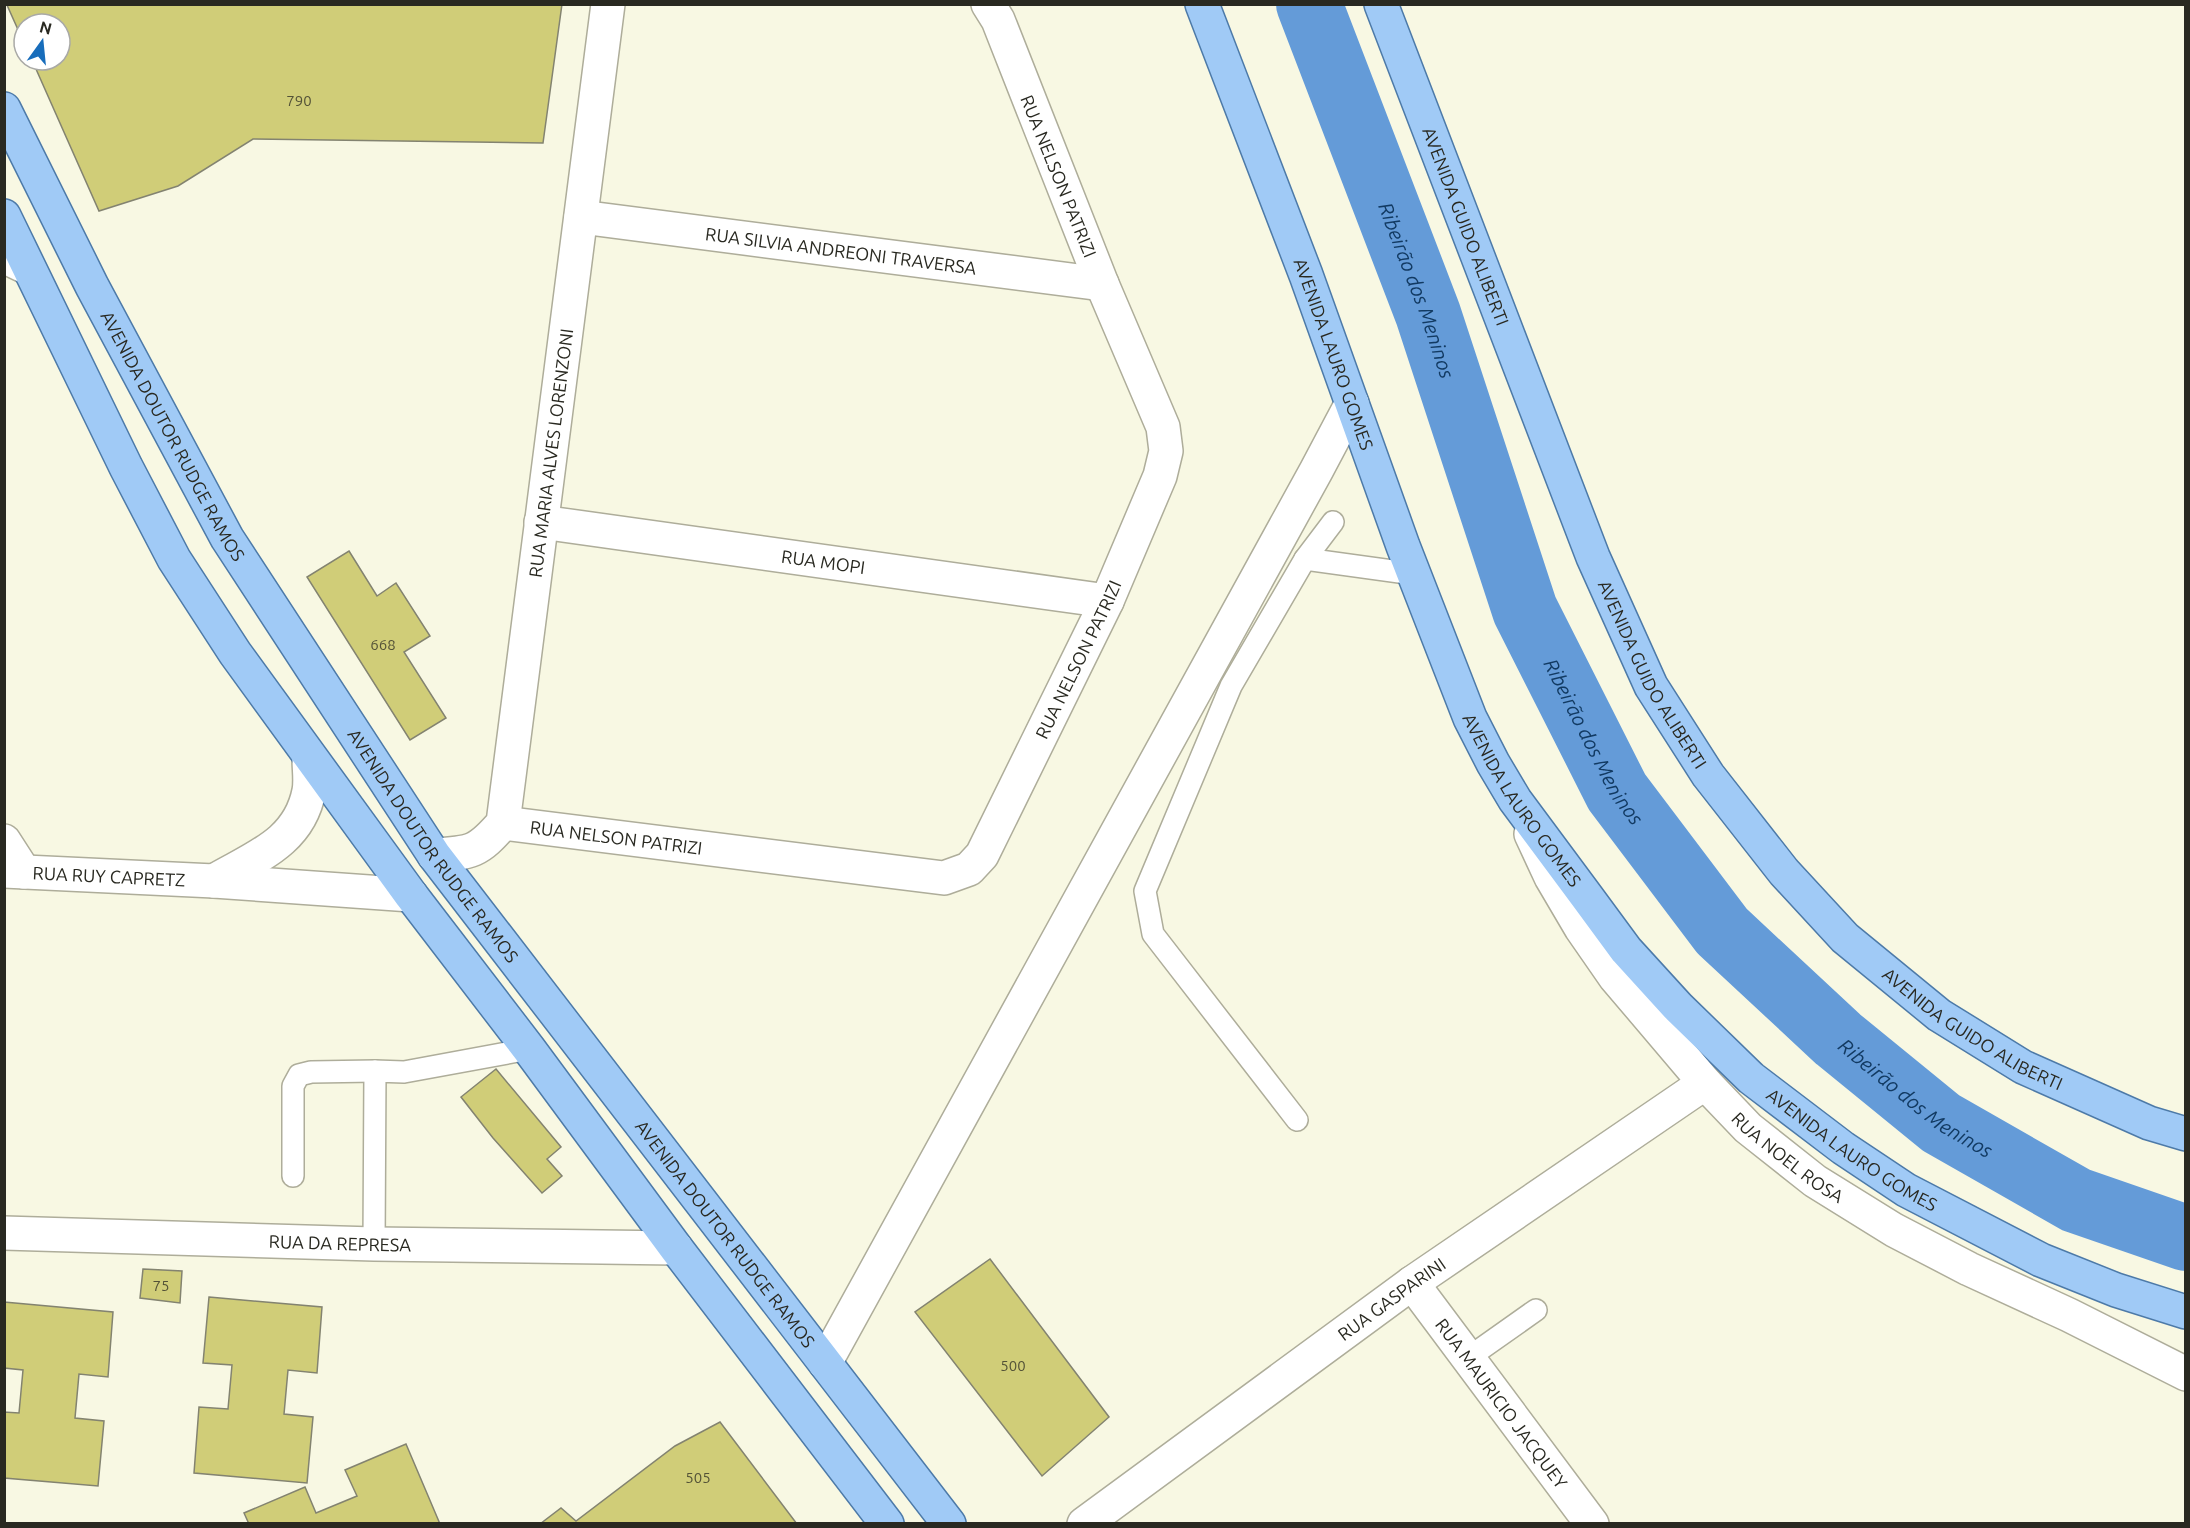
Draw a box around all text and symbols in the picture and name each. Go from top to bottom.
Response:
north arrow [12,12,72,72]
text: N [38,17,54,38]
house number: 790 [286,92,312,109]
street label: RUA NELSON PATRIZI [1017,92,1101,260]
street label: AVENIDA GUIDO ALIBERTI [1419,124,1513,328]
water label: Ribeirão dos Meninos [1375,199,1460,382]
street label: RUA SILVIA ANDREONI TRAVERSA [704,223,978,278]
street label: AVENIDA LAURO GOMES [1290,255,1378,452]
street label: AVENIDA DOUTOR RUDGE RAMOS [97,308,249,564]
street label: RUA MARIA ALVES LORENZONI [525,327,576,579]
street label: RUA MOPI [780,546,866,577]
street label: RUA NELSON PATRIZI [1031,577,1125,742]
street label: AVENIDA GUIDO ALIBERTI [1595,577,1711,772]
house number: 668 [370,636,396,653]
water label: Ribeirão dos Meninos [1540,654,1649,829]
street label: AVENIDA LAURO GOMES [1459,710,1586,890]
street label: AVENIDA DOUTOR RUDGE RAMOS [344,725,523,966]
street label: RUA NELSON PATRIZI [529,816,703,858]
street label: RUA RUY CAPRETZ [32,862,186,890]
street label: AVENIDA GUIDO ALIBERTI [1879,963,2066,1093]
water label: Ribeirão dos Meninos [1835,1033,1997,1162]
street label: AVENIDA LAURO GOMES [1763,1084,1941,1214]
street label: RUA NOEL ROSA [1728,1108,1848,1207]
street label: AVENIDA DOUTOR RUDGE RAMOS [632,1116,819,1351]
street label: RUA DA REPRESA [268,1231,411,1254]
street label: RUA GASPARINI [1334,1253,1449,1344]
house number: 75 [153,1277,169,1294]
street label: RUA MAURICIO JACQUEY [1432,1314,1572,1492]
house number: 500 [1000,1357,1026,1374]
house number: 505 [685,1469,711,1486]

